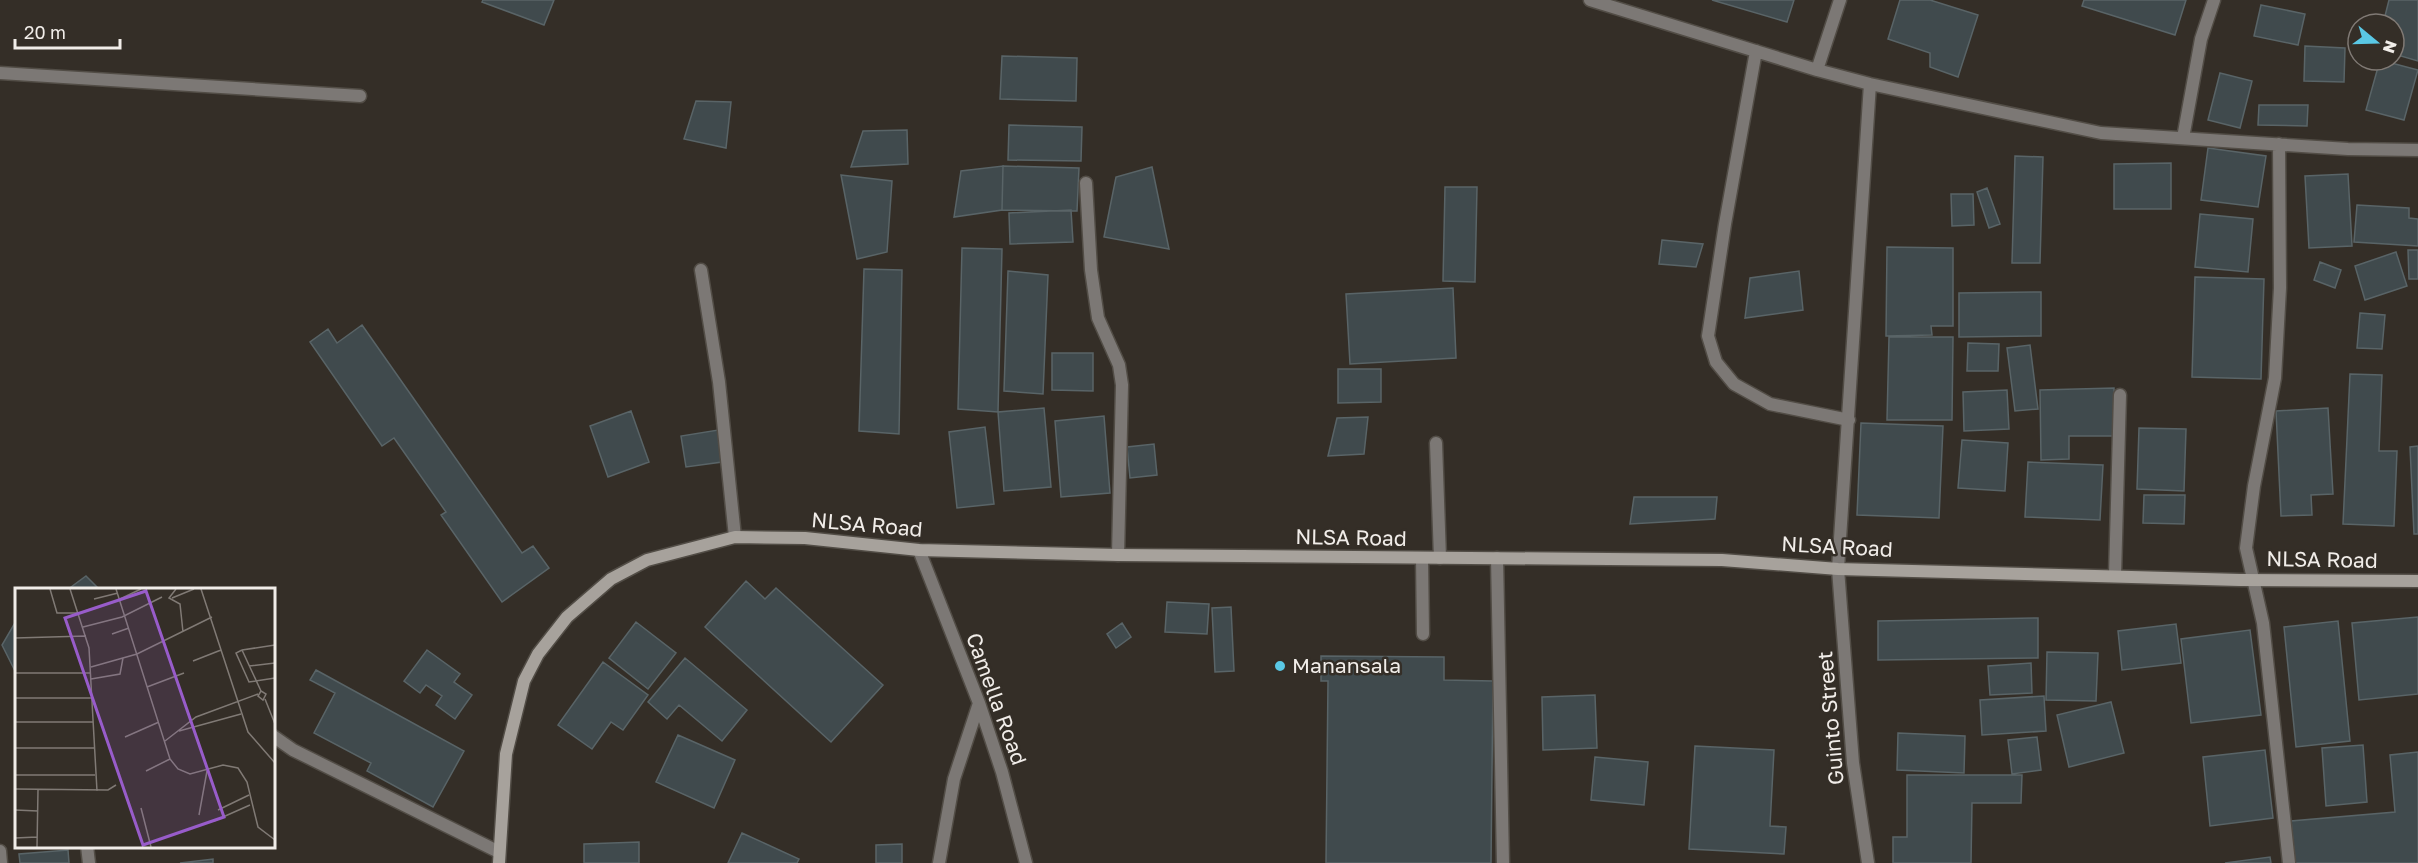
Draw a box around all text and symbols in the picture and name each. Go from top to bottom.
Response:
scale bar [15,12,120,50]
north arrow [2346,12,2406,72]
text: 20 m [24,21,66,43]
text: N [2379,38,2402,56]
street label: NLSA Road [810,506,924,542]
street label: NLSA Road [1295,523,1407,551]
street label: NLSA Road [1781,530,1893,562]
street label: NLSA Road [2266,545,2378,573]
inset map [15,588,274,848]
street label: Camella Road [961,629,1033,768]
street label: Guinto Street [1811,650,1849,786]
place label: Manansala [1292,652,1401,678]
marker: Manansala [1273,659,1287,673]

